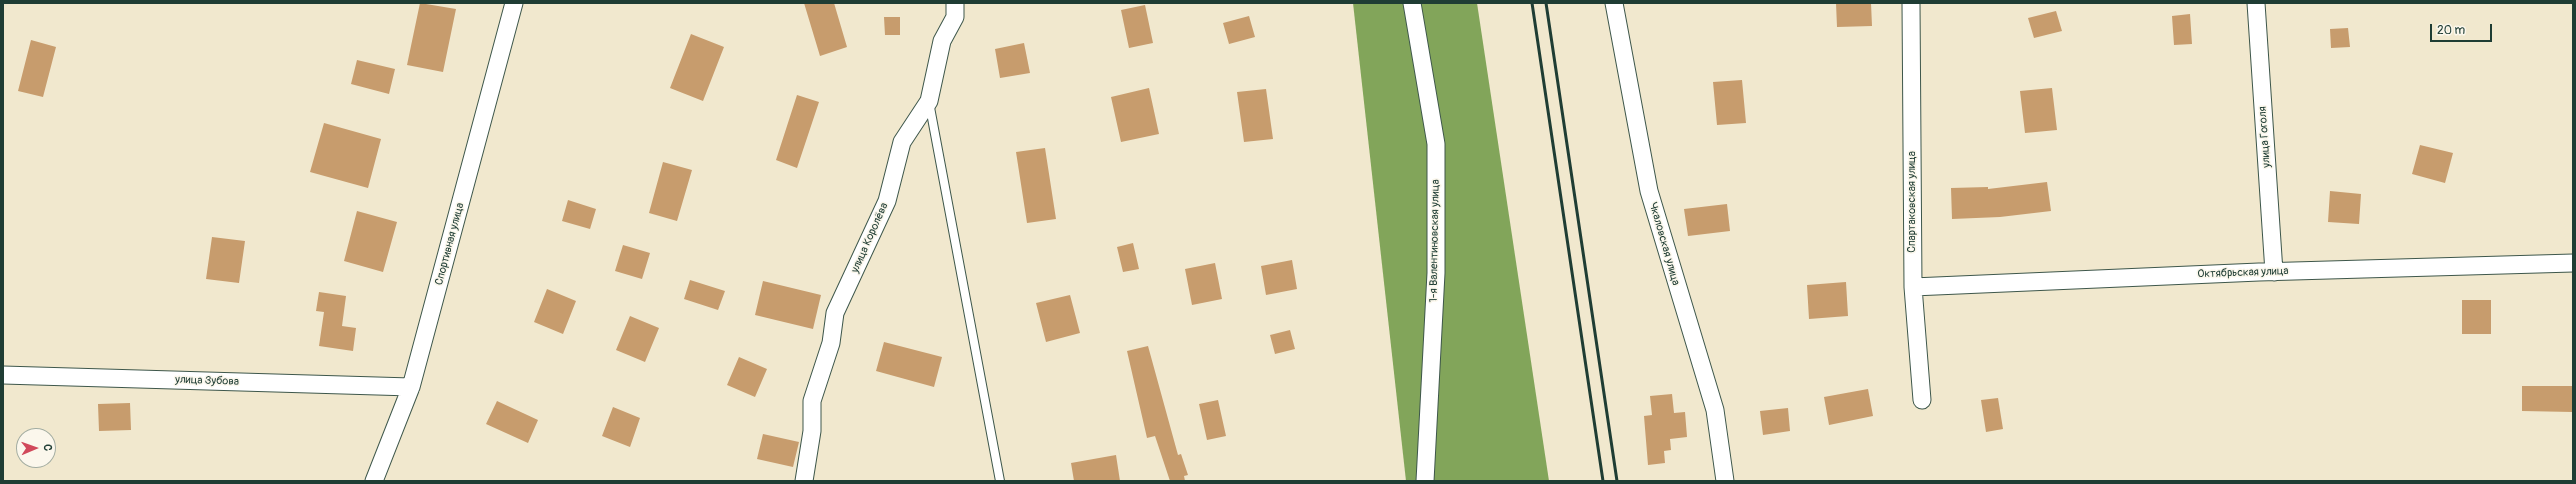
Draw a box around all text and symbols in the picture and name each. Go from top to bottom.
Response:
scale bar [2432,16,2494,42]
text: 20 m [2437,23,2465,38]
street label: улица Гоголя [2256,106,2274,168]
street label: Спартаковская улица [1905,151,1919,253]
street label: 1-я Валентиновская улица [1427,179,1443,303]
street label: Спортивная улица [433,201,467,287]
street label: улица Королёва [849,201,891,275]
street label: Чкаловская улица [1646,201,1682,287]
street label: Октябрьская улица [2197,265,2289,281]
street label: улица Зубова [175,373,239,389]
north arrow [16,428,56,468]
text: С [41,444,54,451]

